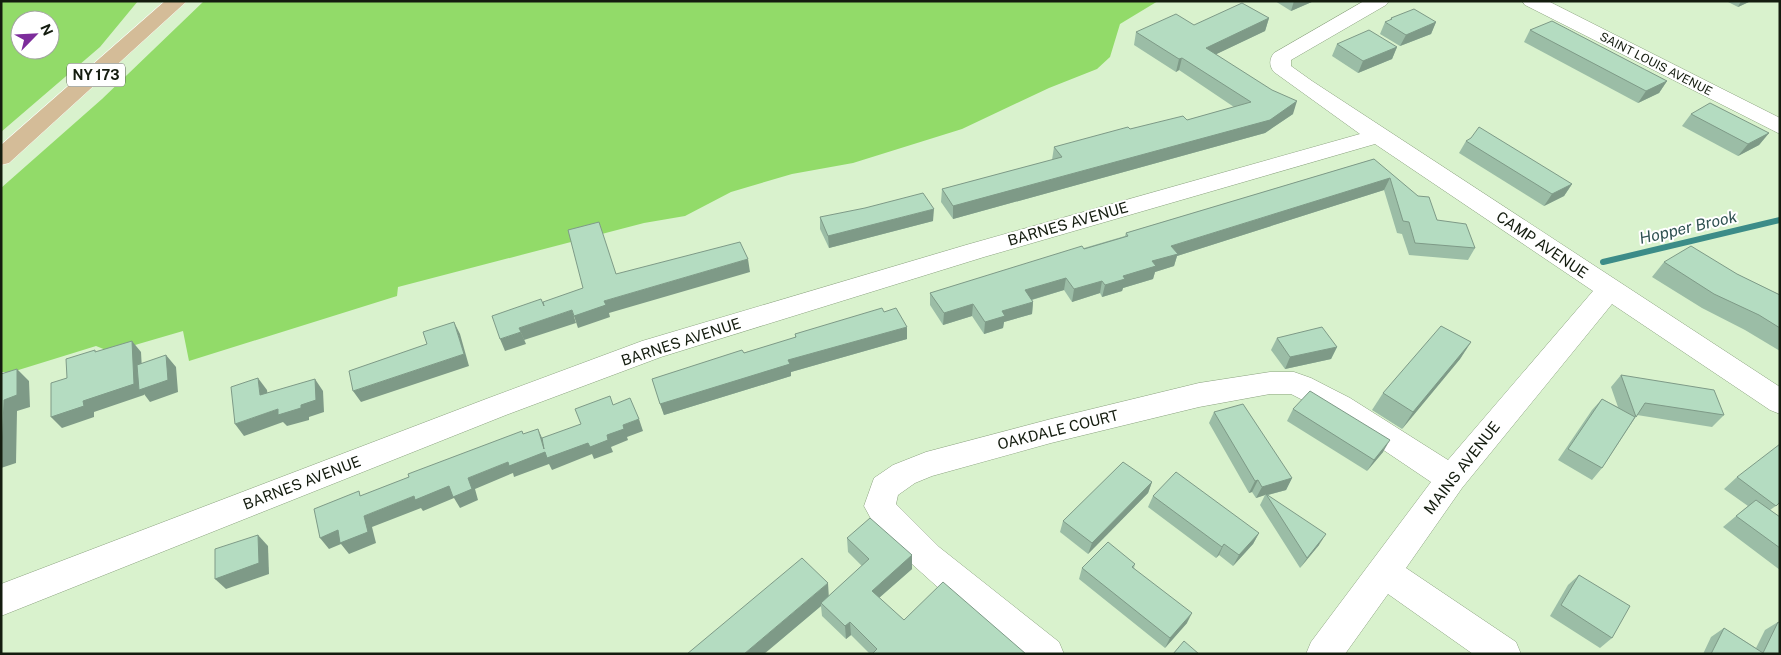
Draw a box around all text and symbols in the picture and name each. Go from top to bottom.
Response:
north arrow [10,10,60,60]
text: N [37,21,56,38]
street label: SAINT LOUIS AVENUE [1597,29,1715,99]
road number: NY 173 [67,64,125,86]
street label: BARNES AVENUE [1006,198,1130,249]
water label: Hopper Brook [1637,207,1739,248]
street label: CAMP AVENUE [1493,208,1591,281]
street label: BARNES AVENUE [619,314,743,369]
street label: OAKDALE COURT [996,406,1120,453]
street label: MAINS AVENUE [1420,418,1503,517]
street label: BARNES AVENUE [241,452,363,513]

